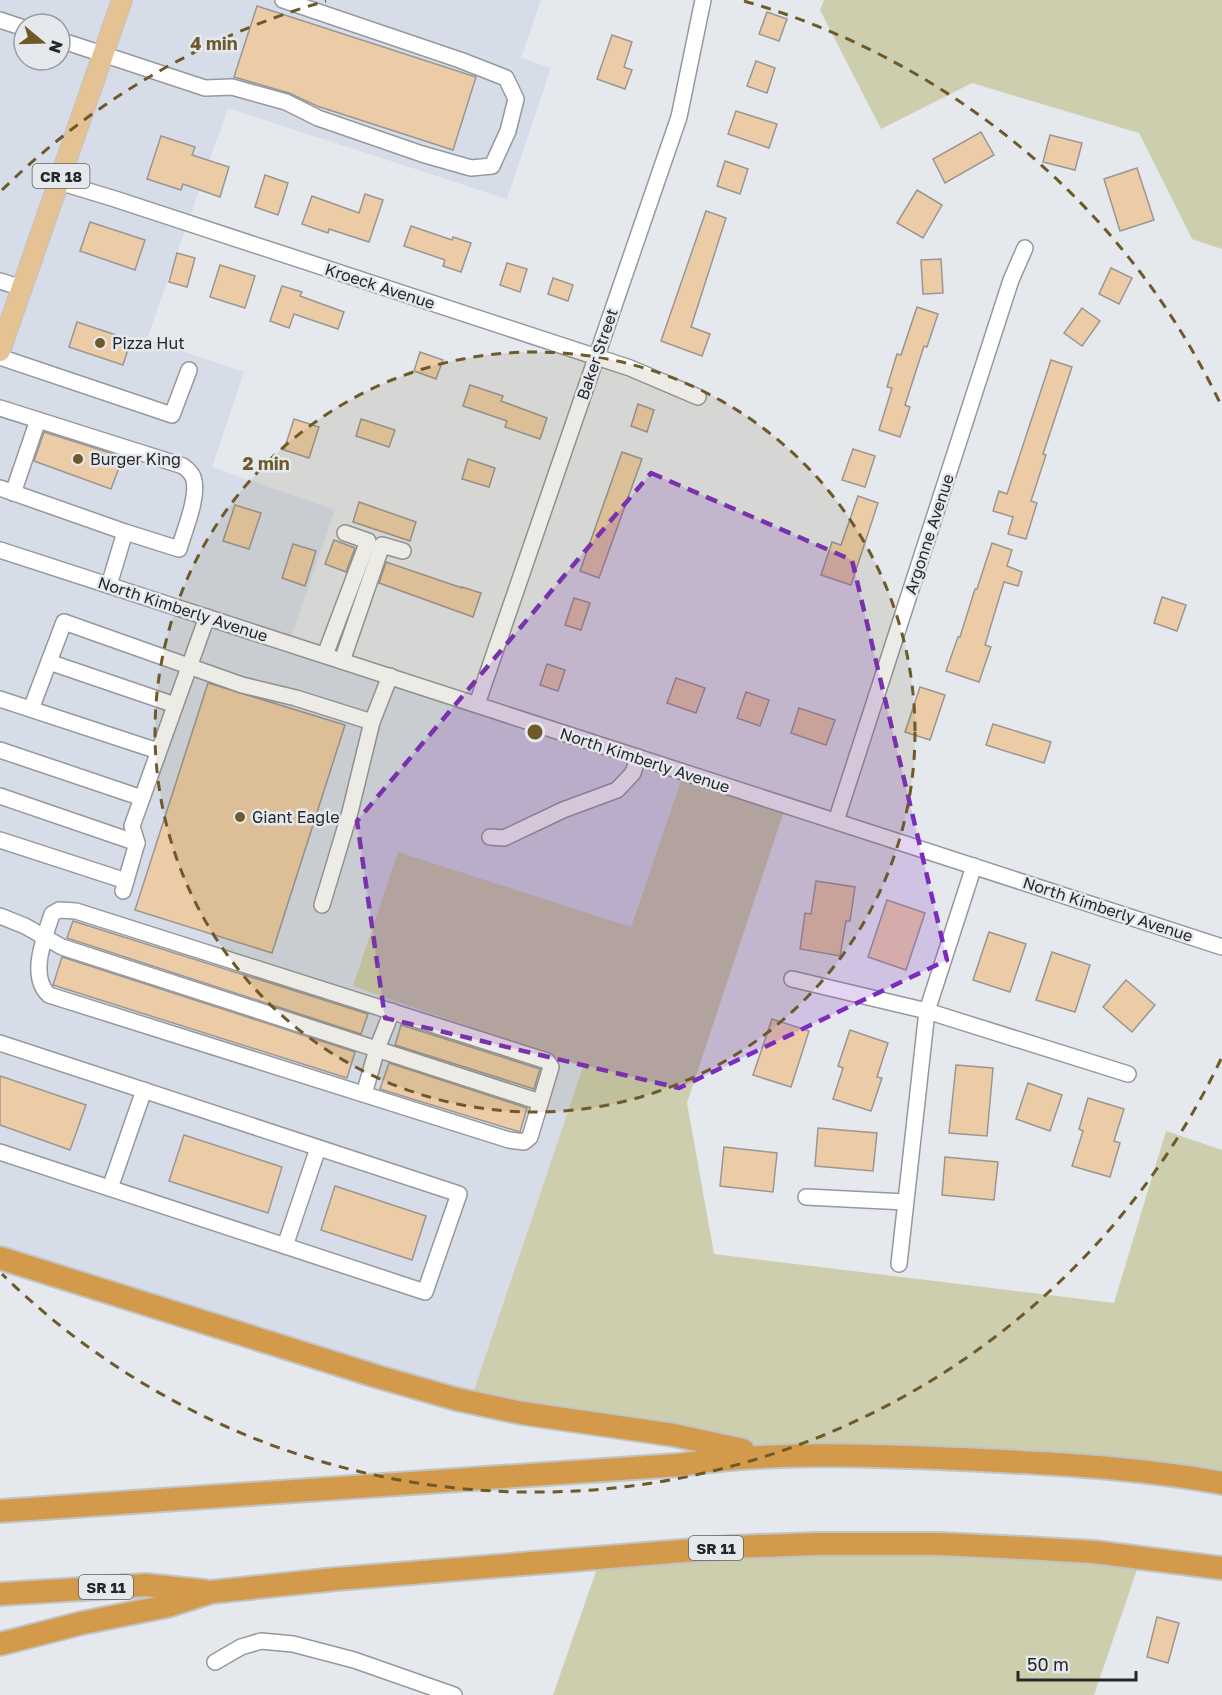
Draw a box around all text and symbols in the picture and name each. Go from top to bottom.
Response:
north arrow [12,12,72,72]
text: 4 min [190,32,238,54]
text: N [45,38,68,56]
road number: CR 18 [32,164,90,188]
street label: Kroeck Avenue [323,259,437,313]
street label: Baker Street [572,306,622,402]
place label: Pizza Hut [112,333,185,353]
marker: Pizza Hut [93,336,107,350]
place label: Burger King [90,449,181,469]
marker: Burger King [71,452,85,466]
text: 2 min [242,452,290,474]
street label: Argonne Avenue [900,471,958,597]
street label: North Kimberly Avenue [95,572,271,646]
centre of rings [525,722,545,742]
street label: North Kimberly Avenue [557,723,733,797]
place label: Giant Eagle [252,807,339,827]
marker: Giant Eagle [233,810,247,824]
street label: North Kimberly Avenue [1020,872,1196,946]
road number: SR 11 [689,1536,743,1560]
road number: SR 11 [79,1575,133,1599]
scale bar [1018,1644,1136,1682]
text: 50 m [1027,1653,1069,1675]

